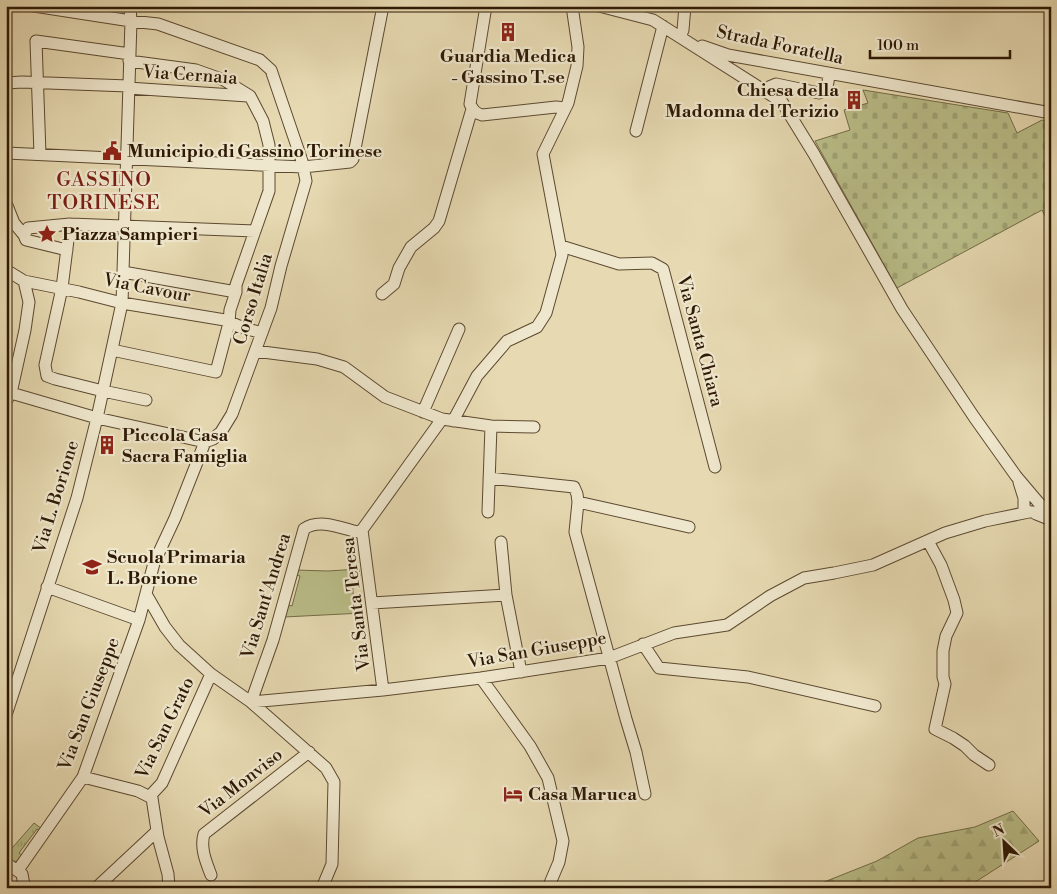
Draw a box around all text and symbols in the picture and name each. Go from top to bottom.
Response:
street label: Strada Foratella [714,20,846,70]
building icon: Guardia Medica - Gassino T.se [497,21,519,43]
scale bar [870,28,1010,60]
text: 100 m [877,36,919,55]
place label: Guardia Medica - Gassino T.se [440,45,576,89]
street label: Via Cernaia [141,60,239,90]
place label: Chiesa della Madonna del Terizio [665,79,839,123]
building icon: Chiesa della Madonna del Terizio [843,89,865,111]
public building icon: Municipio di Gassino Torinese [101,140,123,162]
place label: Municipio di Gassino Torinese [127,140,382,163]
district label: GASSINO TORINESE [47,168,161,216]
place icon: Piazza Sampieri [36,223,58,245]
place label: Piazza Sampieri [62,223,198,246]
street label: Corso Italia [228,249,278,348]
street label: Via Cavour [100,268,193,308]
street label: Via Santa Chiara [671,272,729,410]
place label: Piccola Casa Sacra Famiglia [122,424,248,468]
building icon: Piccola Casa Sacra Famiglia [96,434,118,456]
street label: Via L. Borione [28,438,84,557]
street label: Via Sant'Andrea [236,529,296,663]
street label: Via Santa Teresa [336,535,376,673]
place label: Scuola Primaria L. Borione [107,546,246,590]
school or university icon: Scuola Primaria L. Borione [81,556,103,578]
street label: Via San Giuseppe [465,626,608,674]
street label: Via San Giuseppe [53,634,125,775]
street label: Via San Grato [130,673,200,784]
street label: Via Monviso [194,743,288,823]
hotel icon: Casa Maruca [502,783,524,805]
place label: Casa Maruca [528,783,637,806]
north arrow [980,816,1030,866]
text: N [990,821,1008,842]

